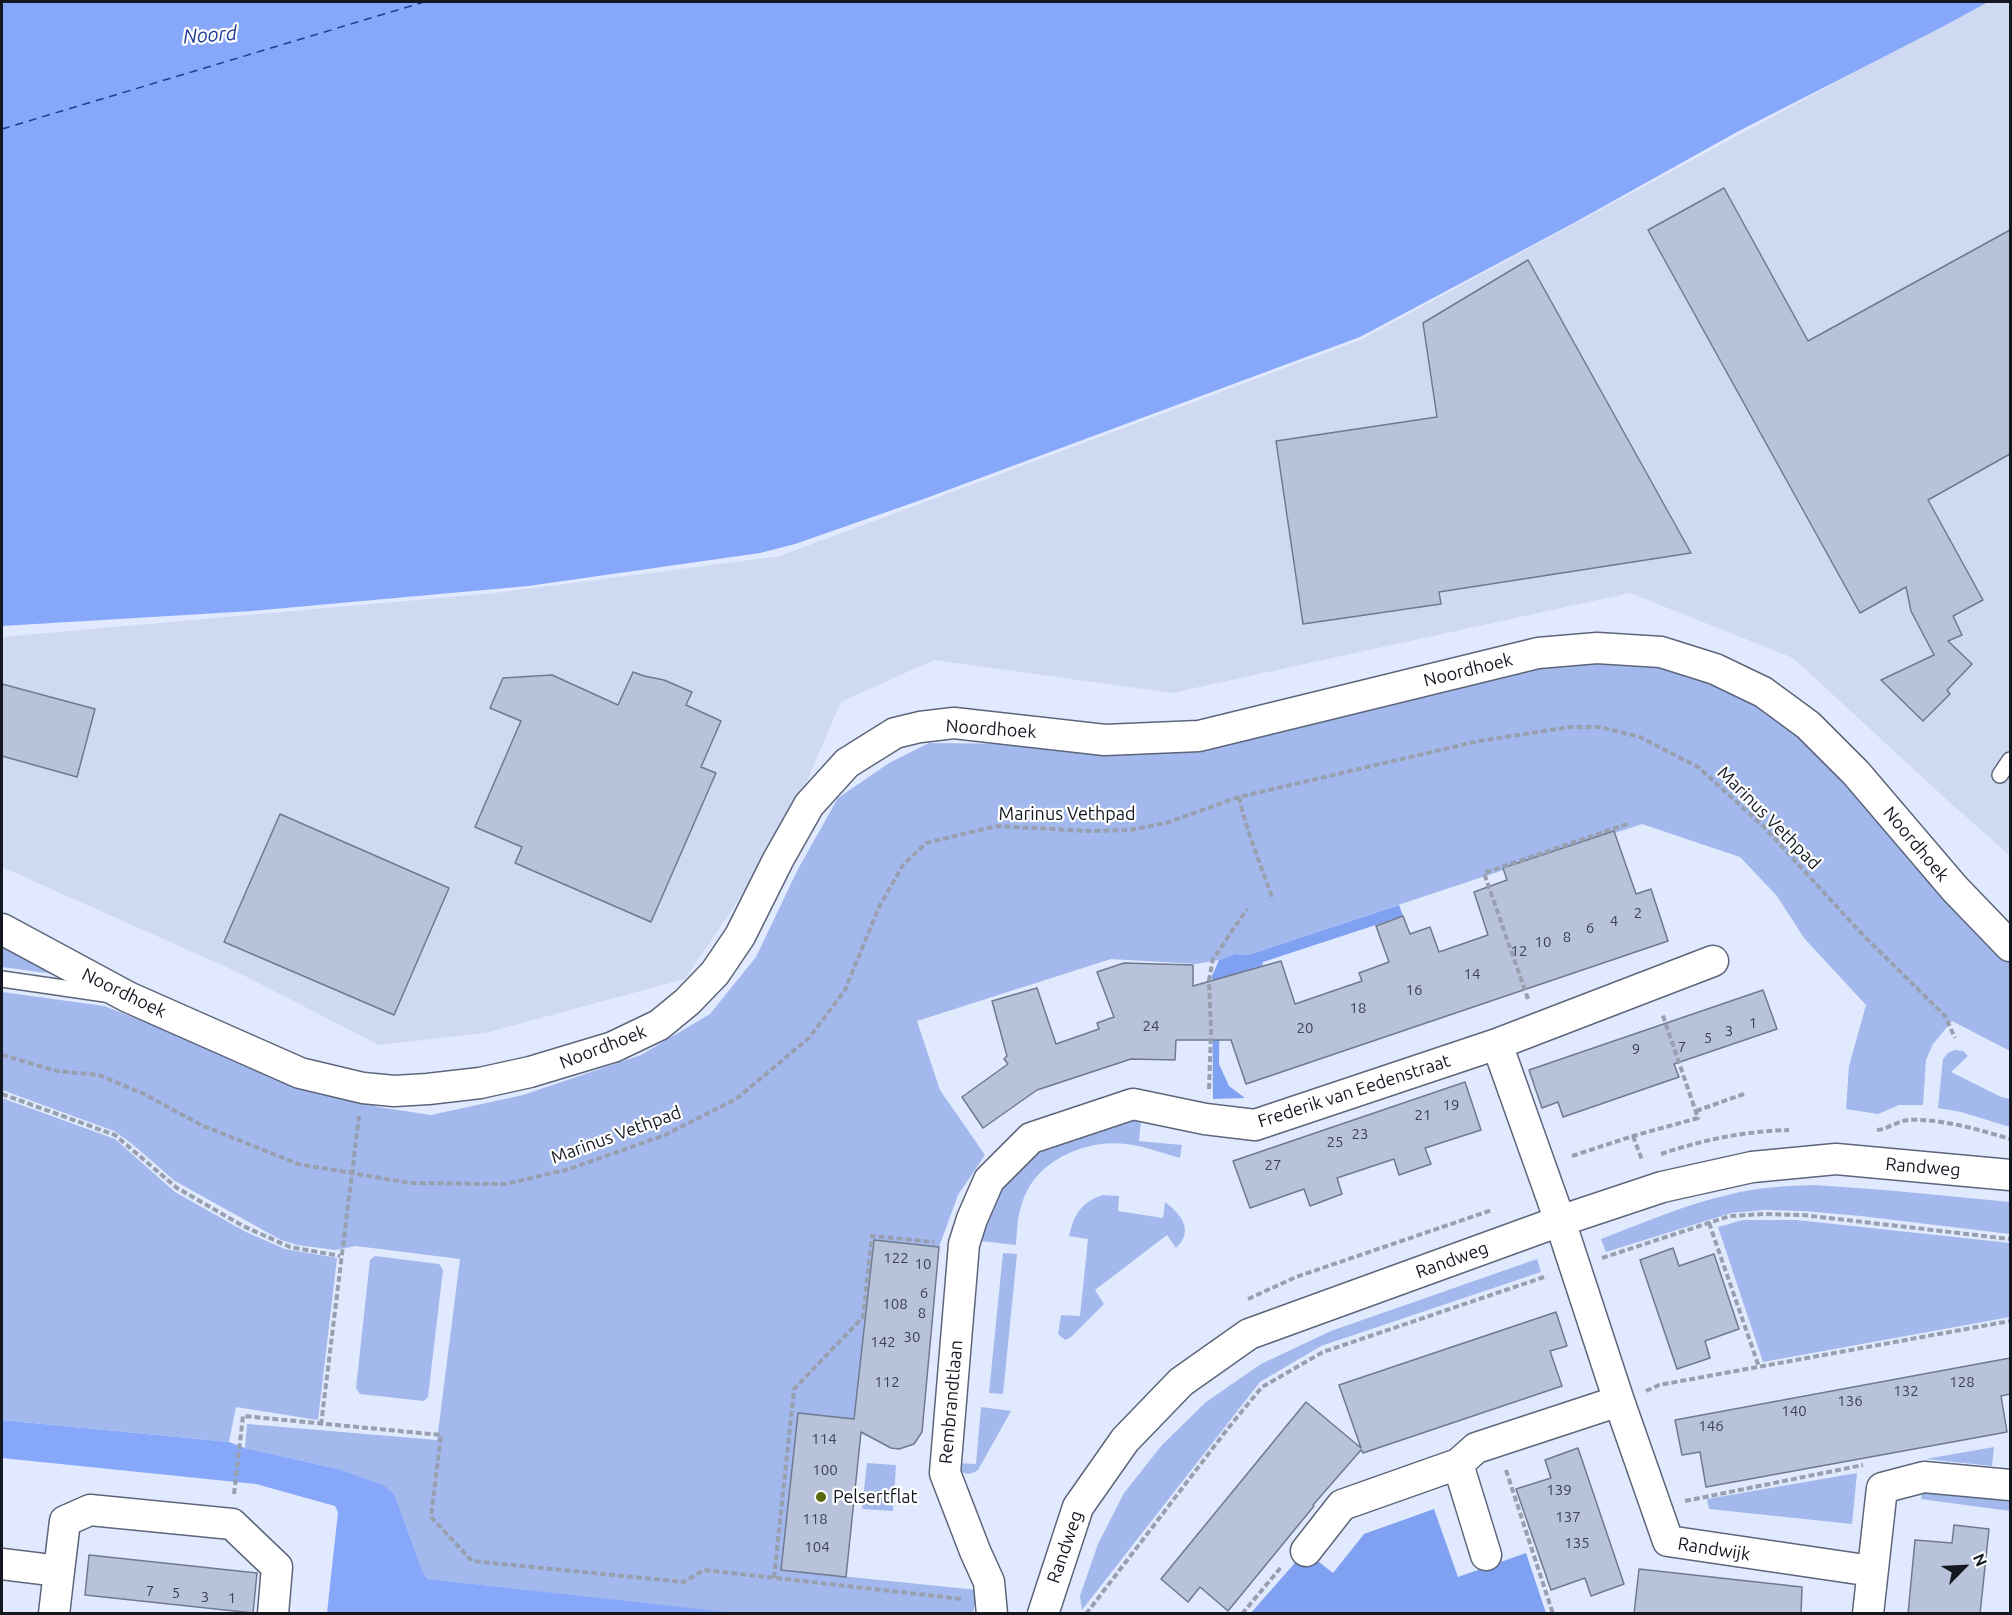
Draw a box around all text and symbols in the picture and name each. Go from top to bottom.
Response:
water label: Noord [182,21,238,49]
street label: Noordhoek [1421,649,1515,691]
street label: Noordhoek [945,715,1037,743]
street label: Marinus Vethpad [1713,762,1825,874]
street label: Noordhoek [1878,802,1954,886]
street label: Marinus Vethpad [999,803,1135,825]
house number: 2 [1634,904,1642,922]
house number: 4 [1610,912,1618,930]
house number: 6 [1586,919,1594,937]
house number: 8 [1563,928,1571,946]
house number: 10 [1535,933,1551,951]
house number: 12 [1511,942,1527,960]
street label: Noordhoek [78,963,170,1023]
house number: 14 [1464,965,1480,983]
house number: 16 [1406,981,1422,999]
house number: 18 [1350,999,1366,1017]
house number: 1 [1749,1014,1757,1032]
house number: 24 [1143,1017,1159,1035]
house number: 20 [1297,1019,1313,1037]
street label: Noordhoek [557,1021,649,1073]
house number: 3 [1725,1022,1733,1040]
house number: 5 [1704,1029,1712,1047]
house number: 7 [1678,1038,1686,1056]
house number: 9 [1632,1040,1640,1058]
street label: Frederik van Eedenstraat [1255,1050,1453,1132]
house number: 19 [1443,1096,1459,1114]
street label: Marinus Vethpad [548,1101,684,1169]
house number: 21 [1415,1106,1431,1124]
house number: 23 [1352,1125,1368,1143]
house number: 25 [1327,1133,1343,1151]
street label: Randweg [1884,1153,1962,1181]
house number: 27 [1265,1156,1281,1174]
street label: Randweg [1413,1237,1491,1283]
house number: 122 [883,1249,909,1267]
house number: 10 [915,1255,931,1273]
house number: 6 [920,1284,928,1302]
house number: 108 [882,1295,908,1313]
house number: 8 [918,1304,926,1322]
house number: 30 [904,1328,920,1346]
house number: 142 [870,1333,896,1351]
street label: Rembrandtlaan [935,1339,967,1465]
house number: 112 [874,1373,900,1391]
house number: 128 [1949,1373,1975,1391]
house number: 132 [1893,1382,1919,1400]
house number: 136 [1837,1392,1863,1410]
house number: 140 [1781,1402,1807,1420]
house number: 146 [1698,1417,1724,1435]
house number: 114 [811,1430,837,1448]
house number: 100 [812,1461,838,1479]
house number: 139 [1546,1481,1572,1499]
place label: Pelsertflat [833,1486,918,1508]
marker: Pelsertflat [814,1490,828,1504]
street label: Randweg [1043,1508,1087,1586]
house number: 137 [1555,1508,1581,1526]
house number: 118 [802,1510,828,1528]
street label: Randwijk [1676,1533,1752,1565]
house number: 135 [1564,1534,1590,1552]
north arrow [1934,1537,1994,1597]
house number: 104 [804,1538,830,1556]
text: N [1970,1551,1991,1569]
house number: 7 [146,1582,154,1600]
house number: 5 [172,1584,180,1602]
house number: 3 [201,1588,209,1606]
house number: 1 [228,1589,236,1607]

